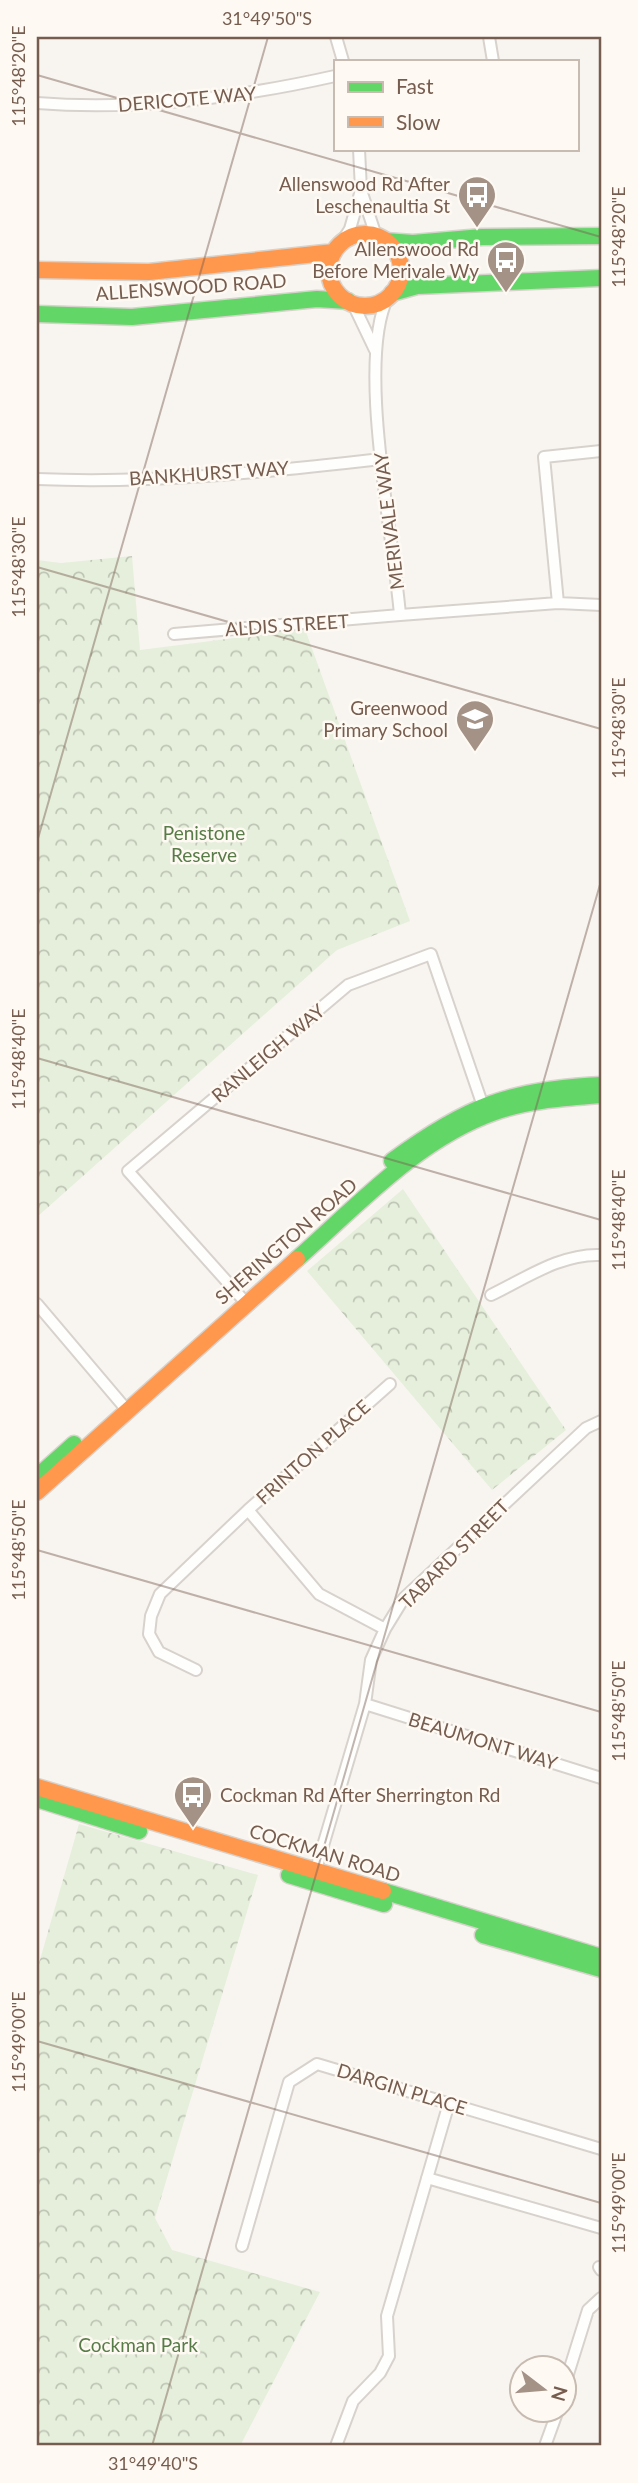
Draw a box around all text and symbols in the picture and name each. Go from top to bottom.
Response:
text: 31°49'50"S [222,7,312,29]
text: 115°48'20"E [7,25,29,127]
legend [334,60,578,150]
text: Fast [396,73,434,98]
street label: DERICOTE WAY [117,81,257,116]
text: Slow [396,109,441,134]
place label: Allenswood Rd After Leschenaultia St [279,172,450,217]
bus stop icon: Allenswood Rd After Leschenaultia St [456,174,498,229]
text: 115°48'20"E [607,186,629,288]
place label: Allenswood Rd Before Merivale Wy [312,237,479,282]
bus stop icon: Allenswood Rd Before Merivale Wy [485,239,527,294]
street label: ALLENSWOOD ROAD [95,268,287,305]
street label: MERIVALE WAY [369,451,408,591]
street label: BANKHURST WAY [128,455,290,490]
text: 115°48'30"E [7,516,29,618]
street label: ALDIS STREET [224,609,350,640]
text: 115°48'30"E [607,677,629,779]
place label: Greenwood Primary School [323,696,448,741]
school or university icon: Greenwood Primary School [454,698,496,753]
park label: Penistone Reserve [163,821,245,866]
street label: RANLEIGH WAY [206,999,329,1107]
text: 115°48'40"E [7,1008,29,1110]
text: 115°48'40"E [607,1169,629,1271]
street label: SHERINGTON ROAD [210,1173,361,1309]
street label: FRINTON PLACE [251,1395,374,1509]
street label: TABARD STREET [394,1494,513,1613]
text: 115°48'50"E [7,1499,29,1601]
text: 115°48'50"E [607,1660,629,1762]
street label: BEAUMONT WAY [406,1707,561,1774]
bus stop icon: Cockman Rd After Sherrington Rd [172,1774,214,1829]
place label: Cockman Rd After Sherrington Rd [220,1783,500,1806]
street label: COCKMAN ROAD [247,1819,403,1886]
text: 115°49'00"E [7,1991,29,2093]
street label: DARGIN PLACE [334,2058,470,2119]
text: 115°49'00"E [607,2152,629,2254]
park label: Cockman Park [78,2333,198,2356]
north arrow [508,2354,578,2424]
text: N [547,2384,573,2404]
text: 31°49'40"S [108,2452,198,2474]

